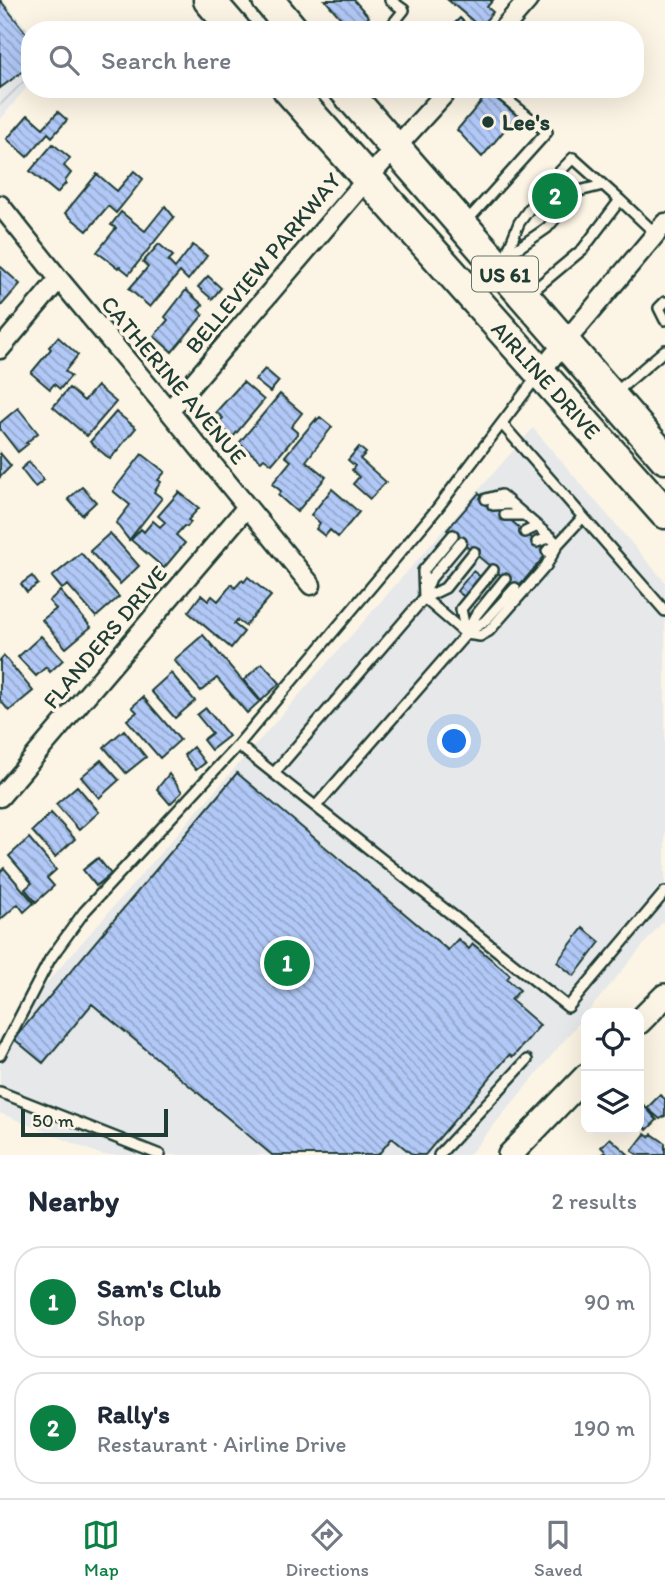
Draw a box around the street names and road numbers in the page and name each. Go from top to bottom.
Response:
street label: BELLEVIEW PARKWAY [179,167,347,359]
road number: US 61 [472,256,538,292]
street label: CATHERINE AVENUE [95,290,253,470]
street label: AIRLINE DRIVE [485,315,607,445]
street label: FLANDERS DRIVE [37,560,173,714]

